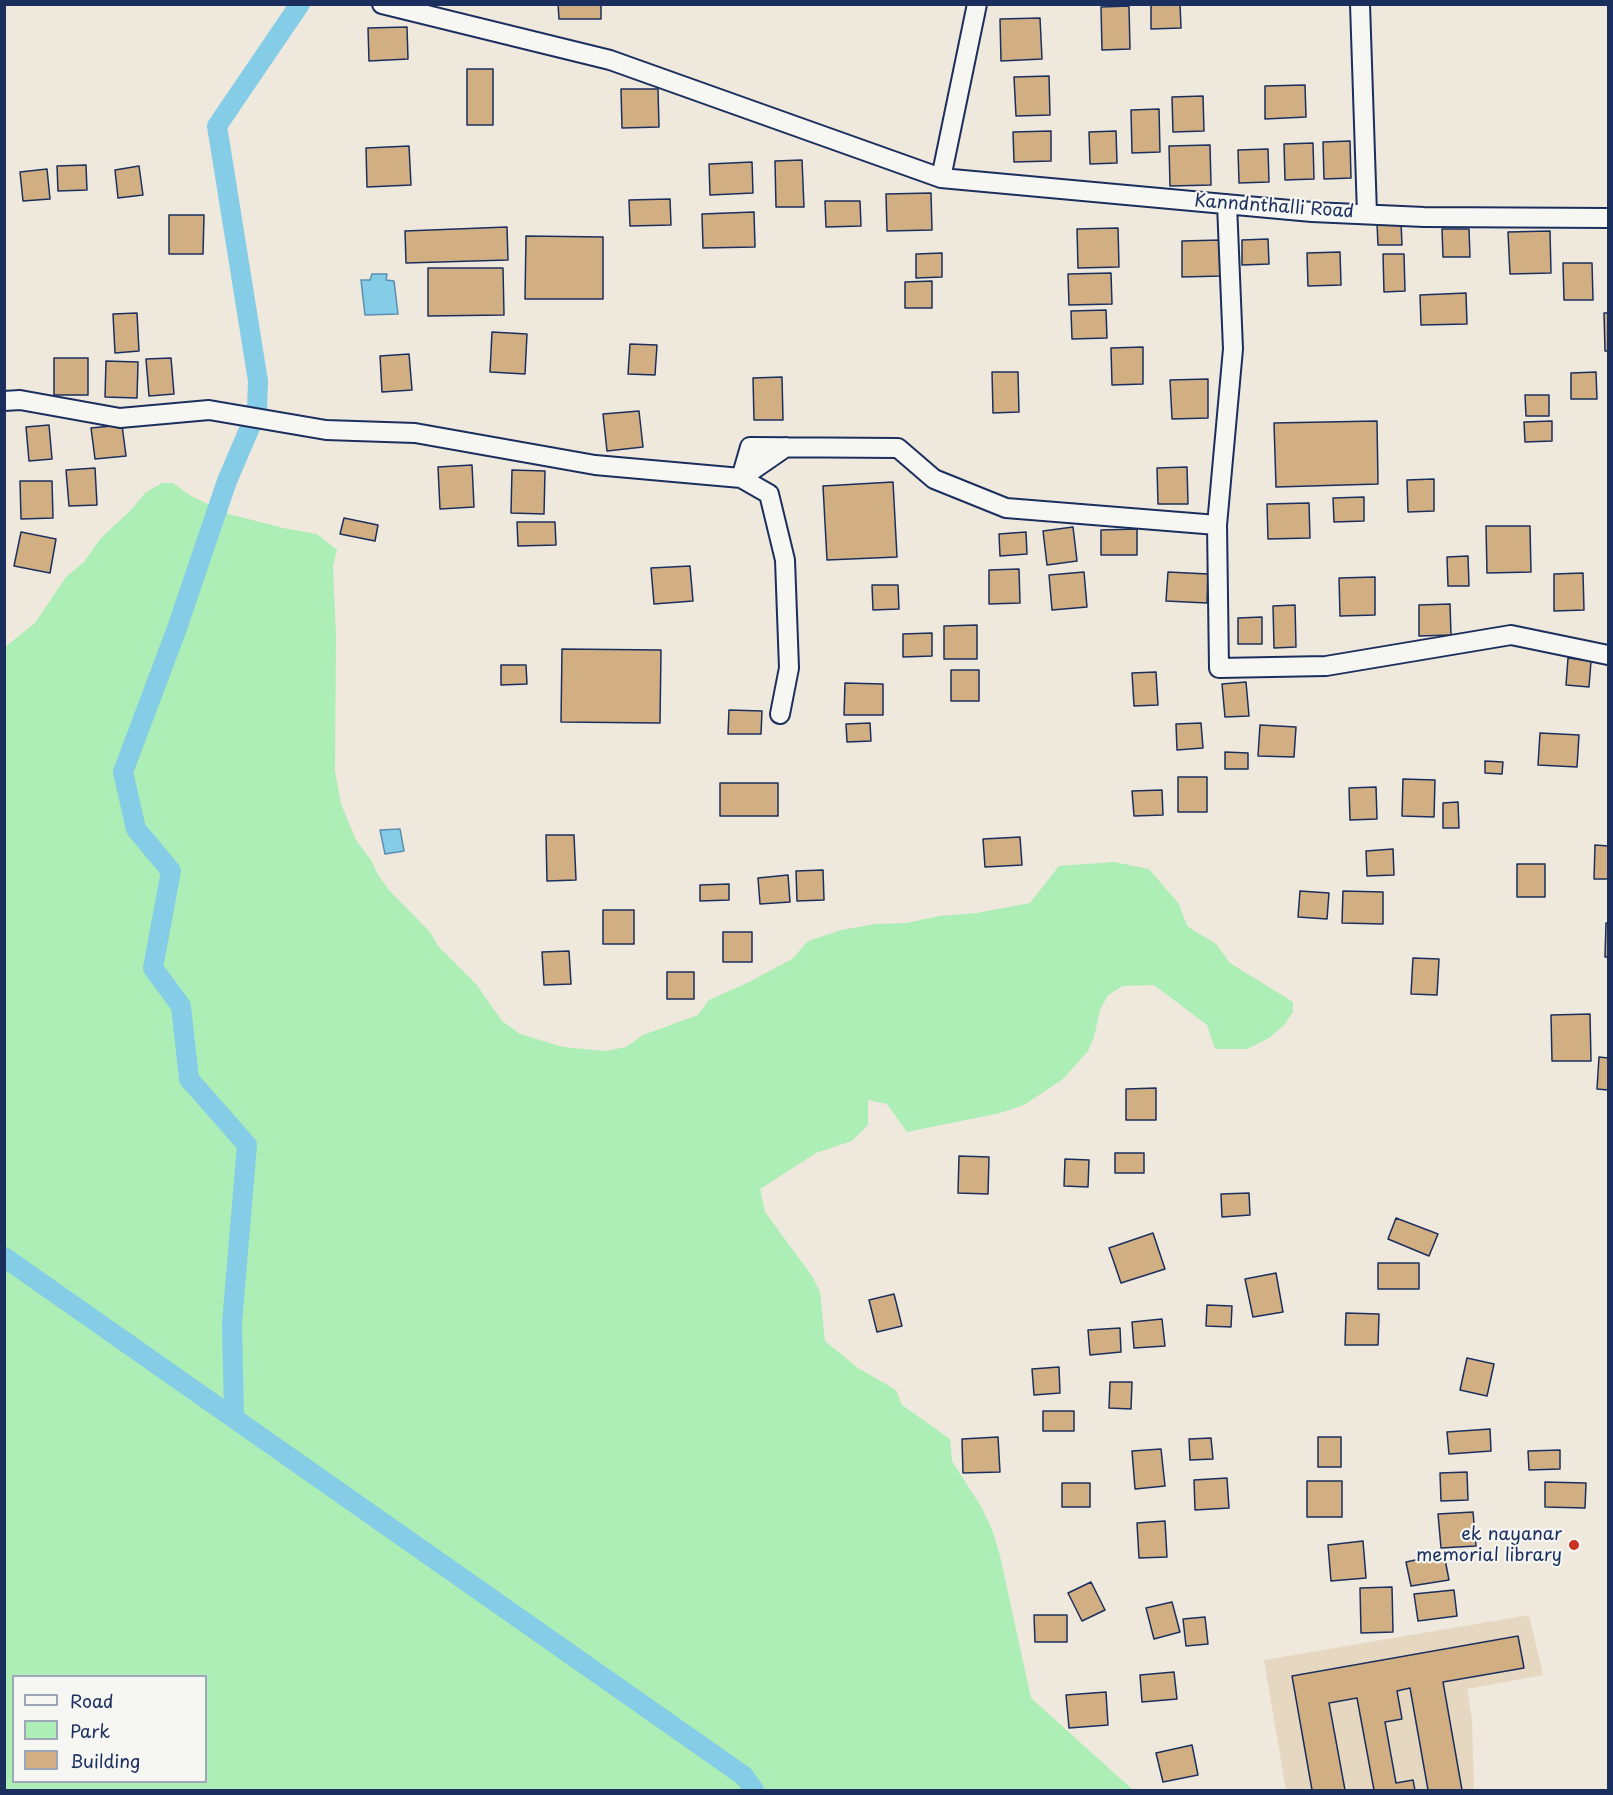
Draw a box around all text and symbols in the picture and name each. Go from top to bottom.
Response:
street label: Kanndnthalli Road [1193,191,1355,223]
place label: ek nayanar memorial library [1416,1524,1562,1567]
marker: ek nayanar memorial library [1567,1538,1581,1552]
legend [12,1675,207,1783]
text: Road [70,1687,114,1714]
text: Park [70,1717,110,1744]
text: Building [70,1747,140,1774]

